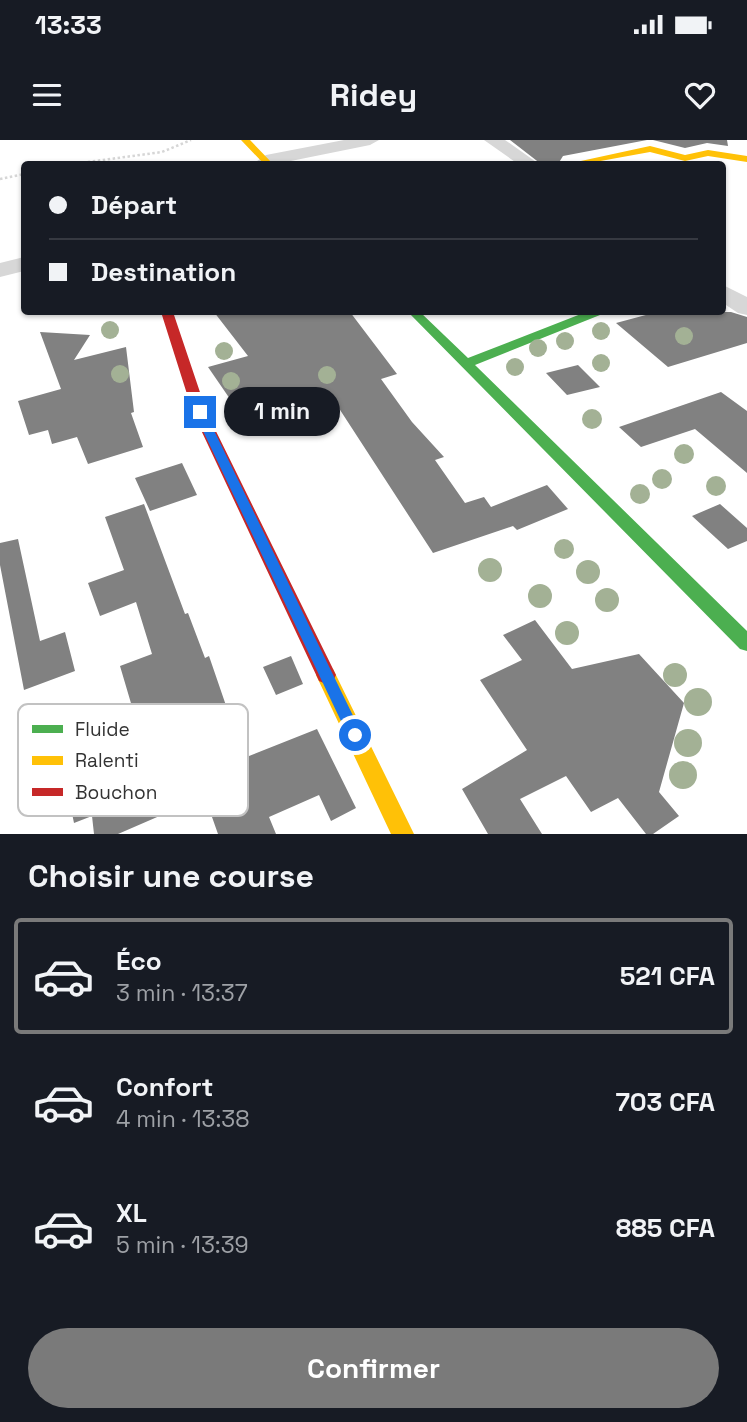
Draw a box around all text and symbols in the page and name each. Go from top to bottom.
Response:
text: 13:33 [35,8,102,42]
text: Ridey [330,75,417,115]
icon: menu [28,76,66,114]
icon: heart [681,76,719,114]
text: Départ [91,188,177,222]
text: Destination [91,255,236,289]
callout: 1 min [224,387,340,436]
route end [184,396,216,428]
text: 1 min [254,396,310,426]
legend [18,704,248,816]
text: Fluide [75,717,130,742]
route start [339,719,371,751]
text: Ralenti [75,748,139,773]
text: Bouchon [75,780,157,805]
text: Choisir une course [28,856,314,896]
text: Éco [116,944,162,978]
icon: car [32,945,95,1008]
text: 521 CFA [620,959,715,993]
text: 3 min · 13:37 [116,978,248,1008]
text: Confort [116,1070,213,1104]
icon: car [32,1071,95,1134]
text: 703 CFA [615,1085,715,1119]
text: 4 min · 13:38 [116,1104,249,1134]
text: XL [116,1196,147,1230]
icon: car [32,1197,95,1260]
text: 885 CFA [616,1211,715,1245]
text: 5 min · 13:39 [116,1230,249,1260]
button: Confirmer [28,1328,719,1408]

